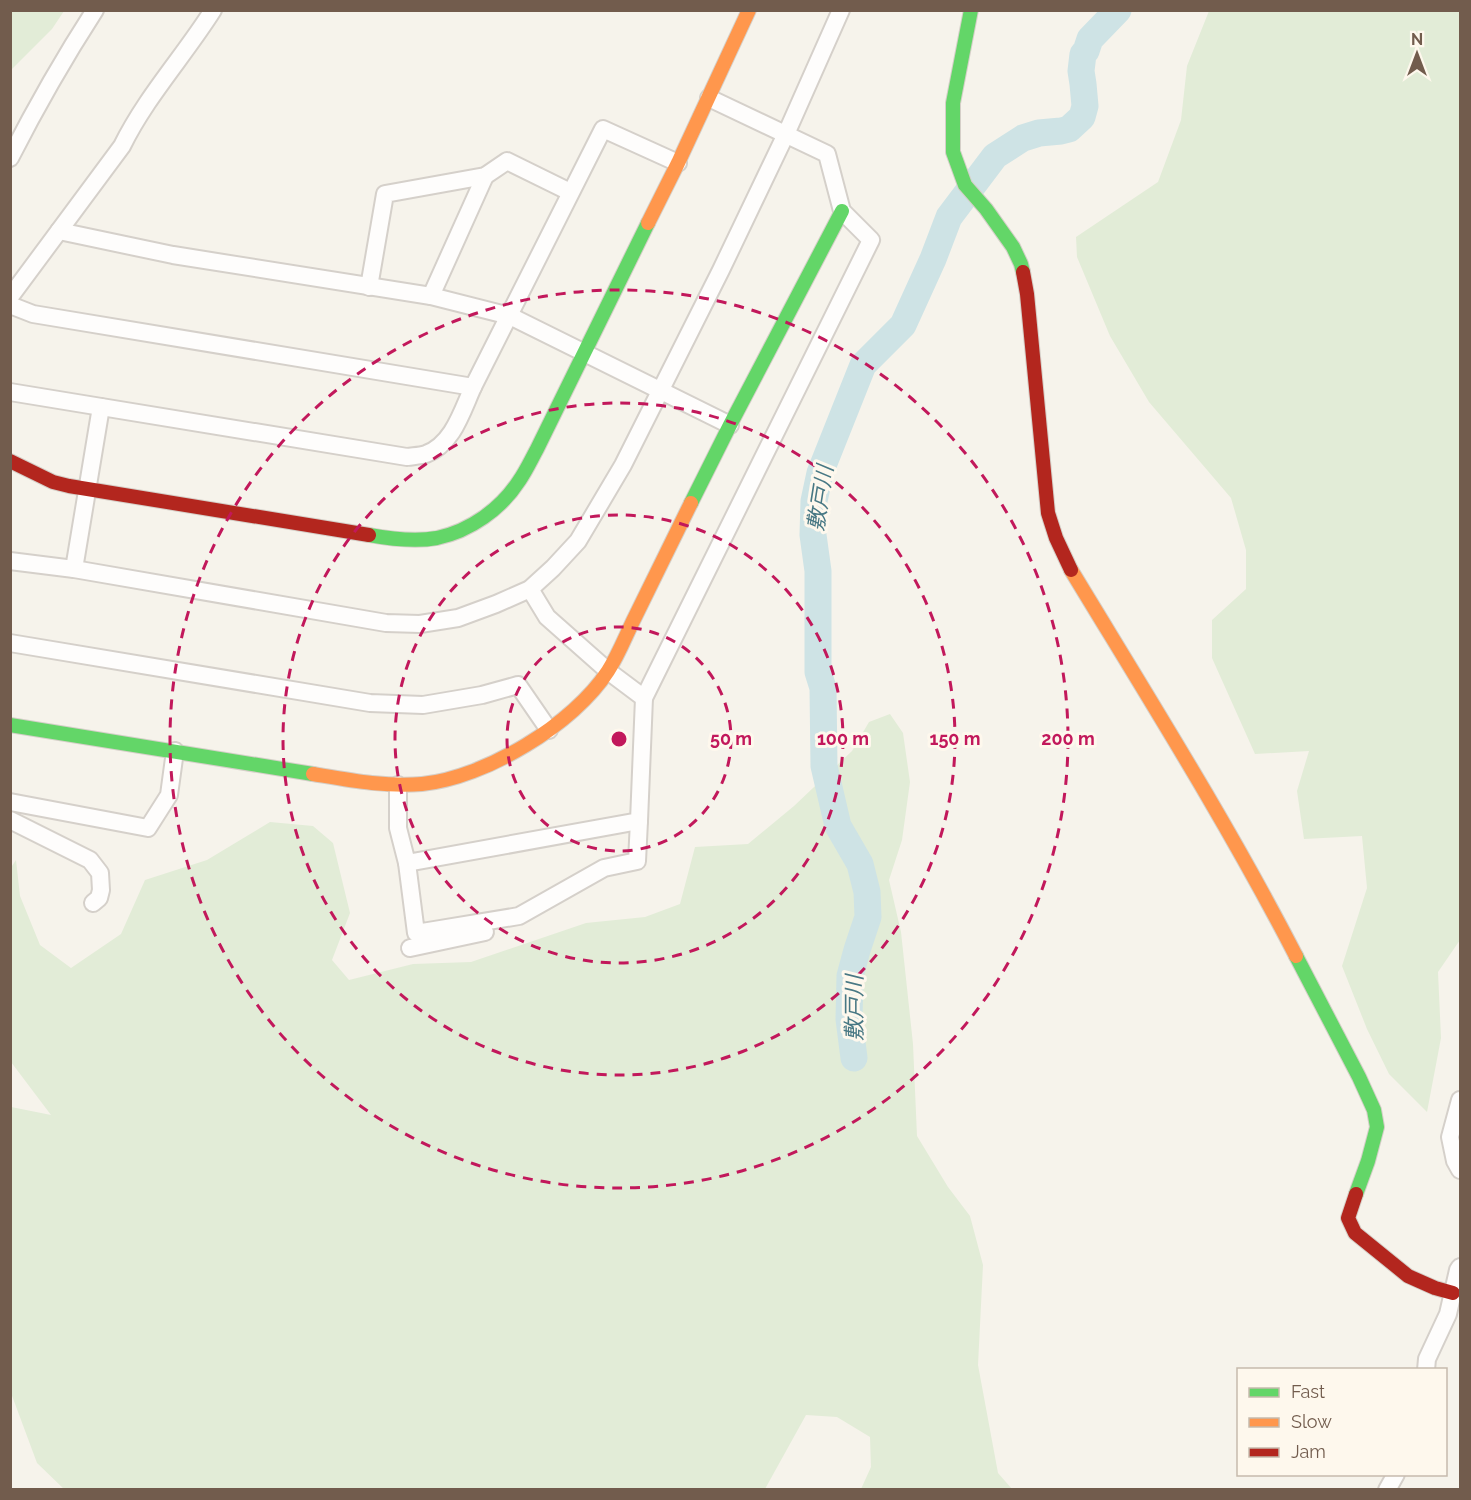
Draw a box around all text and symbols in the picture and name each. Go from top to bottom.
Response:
north arrow [1387,24,1447,84]
text: N [1411,30,1423,49]
water label: 敷戸川 [802,461,838,533]
text: 50 m [710,728,752,749]
text: 100 m [817,728,869,749]
text: 150 m [930,728,981,749]
text: 200 m [1041,728,1095,749]
centre of rings [609,729,629,749]
water label: 敷戸川 [841,973,867,1041]
legend [1237,1368,1447,1476]
text: Fast [1291,1381,1325,1402]
text: Slow [1291,1411,1332,1432]
text: Jam [1291,1441,1326,1462]

